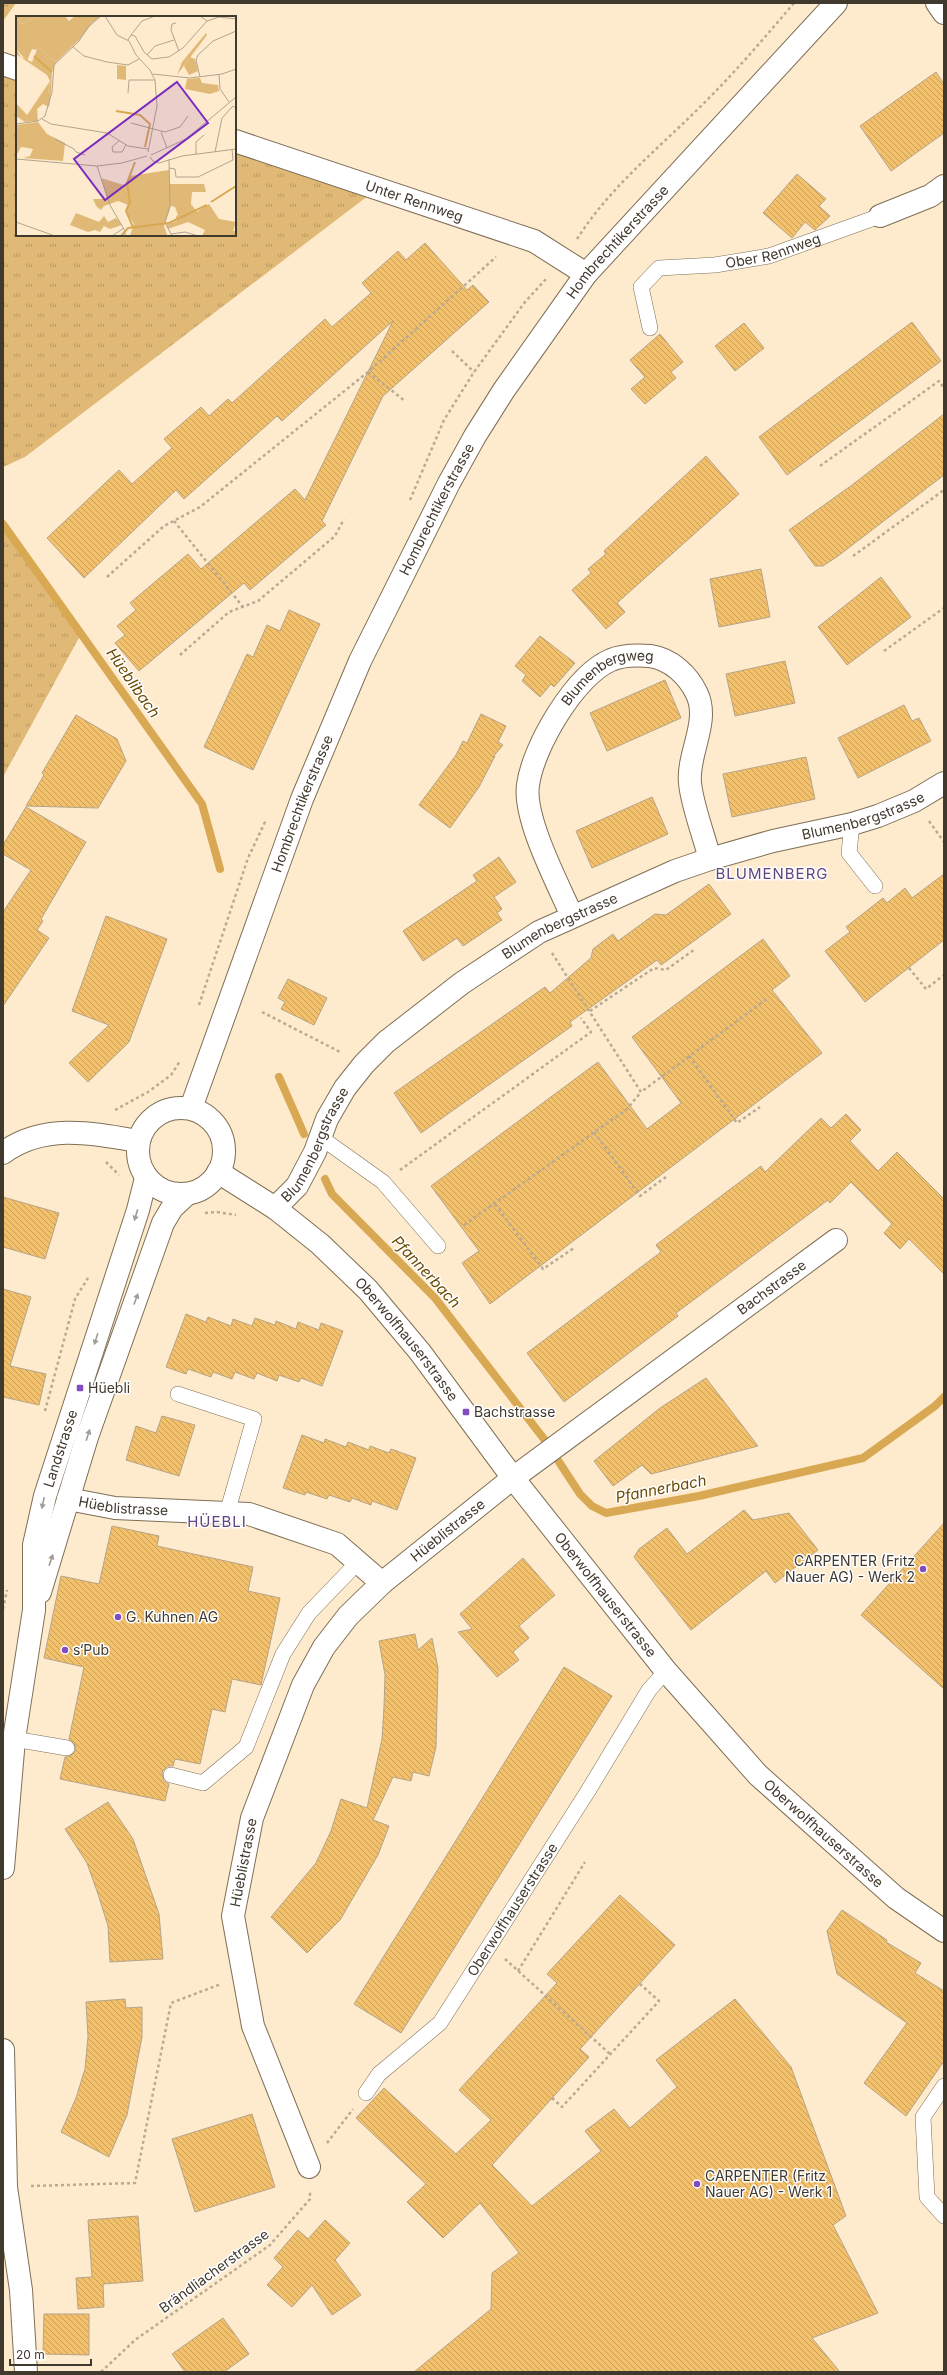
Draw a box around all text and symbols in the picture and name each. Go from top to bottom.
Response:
inset map [16,16,236,236]
street label: Unter Rennweg [363,176,465,225]
street label: Hombrechtikerstrasse [562,181,672,302]
street label: Ober Rennweg [724,229,823,271]
street label: Hombrechtikerstrasse [395,440,477,578]
water label: Hüeblibach [102,644,164,721]
street label: Blumenbergweg [557,646,654,709]
street label: Hombrechtikerstrasse [267,732,336,875]
street label: Blumenbergstrasse [800,788,927,843]
district label: BLUMENBERG [715,864,829,883]
street label: Blumenbergstrasse [498,889,620,962]
street label: Blumenbergstrasse [277,1084,352,1205]
one-way arrow [133,1210,139,1222]
water label: Pfannerbach [388,1232,465,1312]
street label: Bachstrasse [734,1256,809,1318]
street label: Oberwolfhauserstrasse [352,1273,462,1404]
one-way arrow [133,1293,139,1305]
one-way arrow [93,1333,99,1345]
place label: Hüebli [88,1379,130,1396]
marker: Hüebli [75,1383,85,1393]
place label: Bachstrasse [474,1403,555,1420]
street label: Landstrasse [39,1407,80,1490]
marker: Bachstrasse [461,1407,471,1417]
one-way arrow [85,1429,91,1441]
water label: Pfannerbach [614,1470,708,1507]
street label: Hüeblistrasse [77,1492,169,1518]
street label: Hüeblistrasse [407,1495,488,1565]
one-way arrow [40,1497,46,1509]
district label: HÜEBLI [187,1512,247,1531]
street label: Oberwolfhauserstrasse [551,1529,661,1660]
place label: CARPENTER (Fritz Nauer AG) - Werk 2 [785,1552,915,1585]
one-way arrow [48,1553,54,1565]
marker: CARPENTER (Fritz Nauer AG) - Werk 2 [918,1564,928,1574]
place label: G. Kuhnen AG [126,1608,218,1625]
marker: G. Kuhnen AG [113,1612,123,1622]
place label: s‘Pub [73,1641,109,1658]
marker: s‘Pub [60,1645,70,1655]
street label: Oberwolfhauserstrasse [761,1775,887,1891]
street label: Hüeblistrasse [226,1816,260,1908]
street label: Oberwolfhauserstrasse [463,1840,561,1979]
place label: CARPENTER (Fritz Nauer AG) - Werk 1 [705,2167,832,2200]
marker: CARPENTER (Fritz Nauer AG) - Werk 1 [692,2179,702,2189]
street label: Brändliacherstrasse [156,2225,272,2316]
scale bar [10,2341,91,2367]
text: 20 m [16,2347,45,2362]

